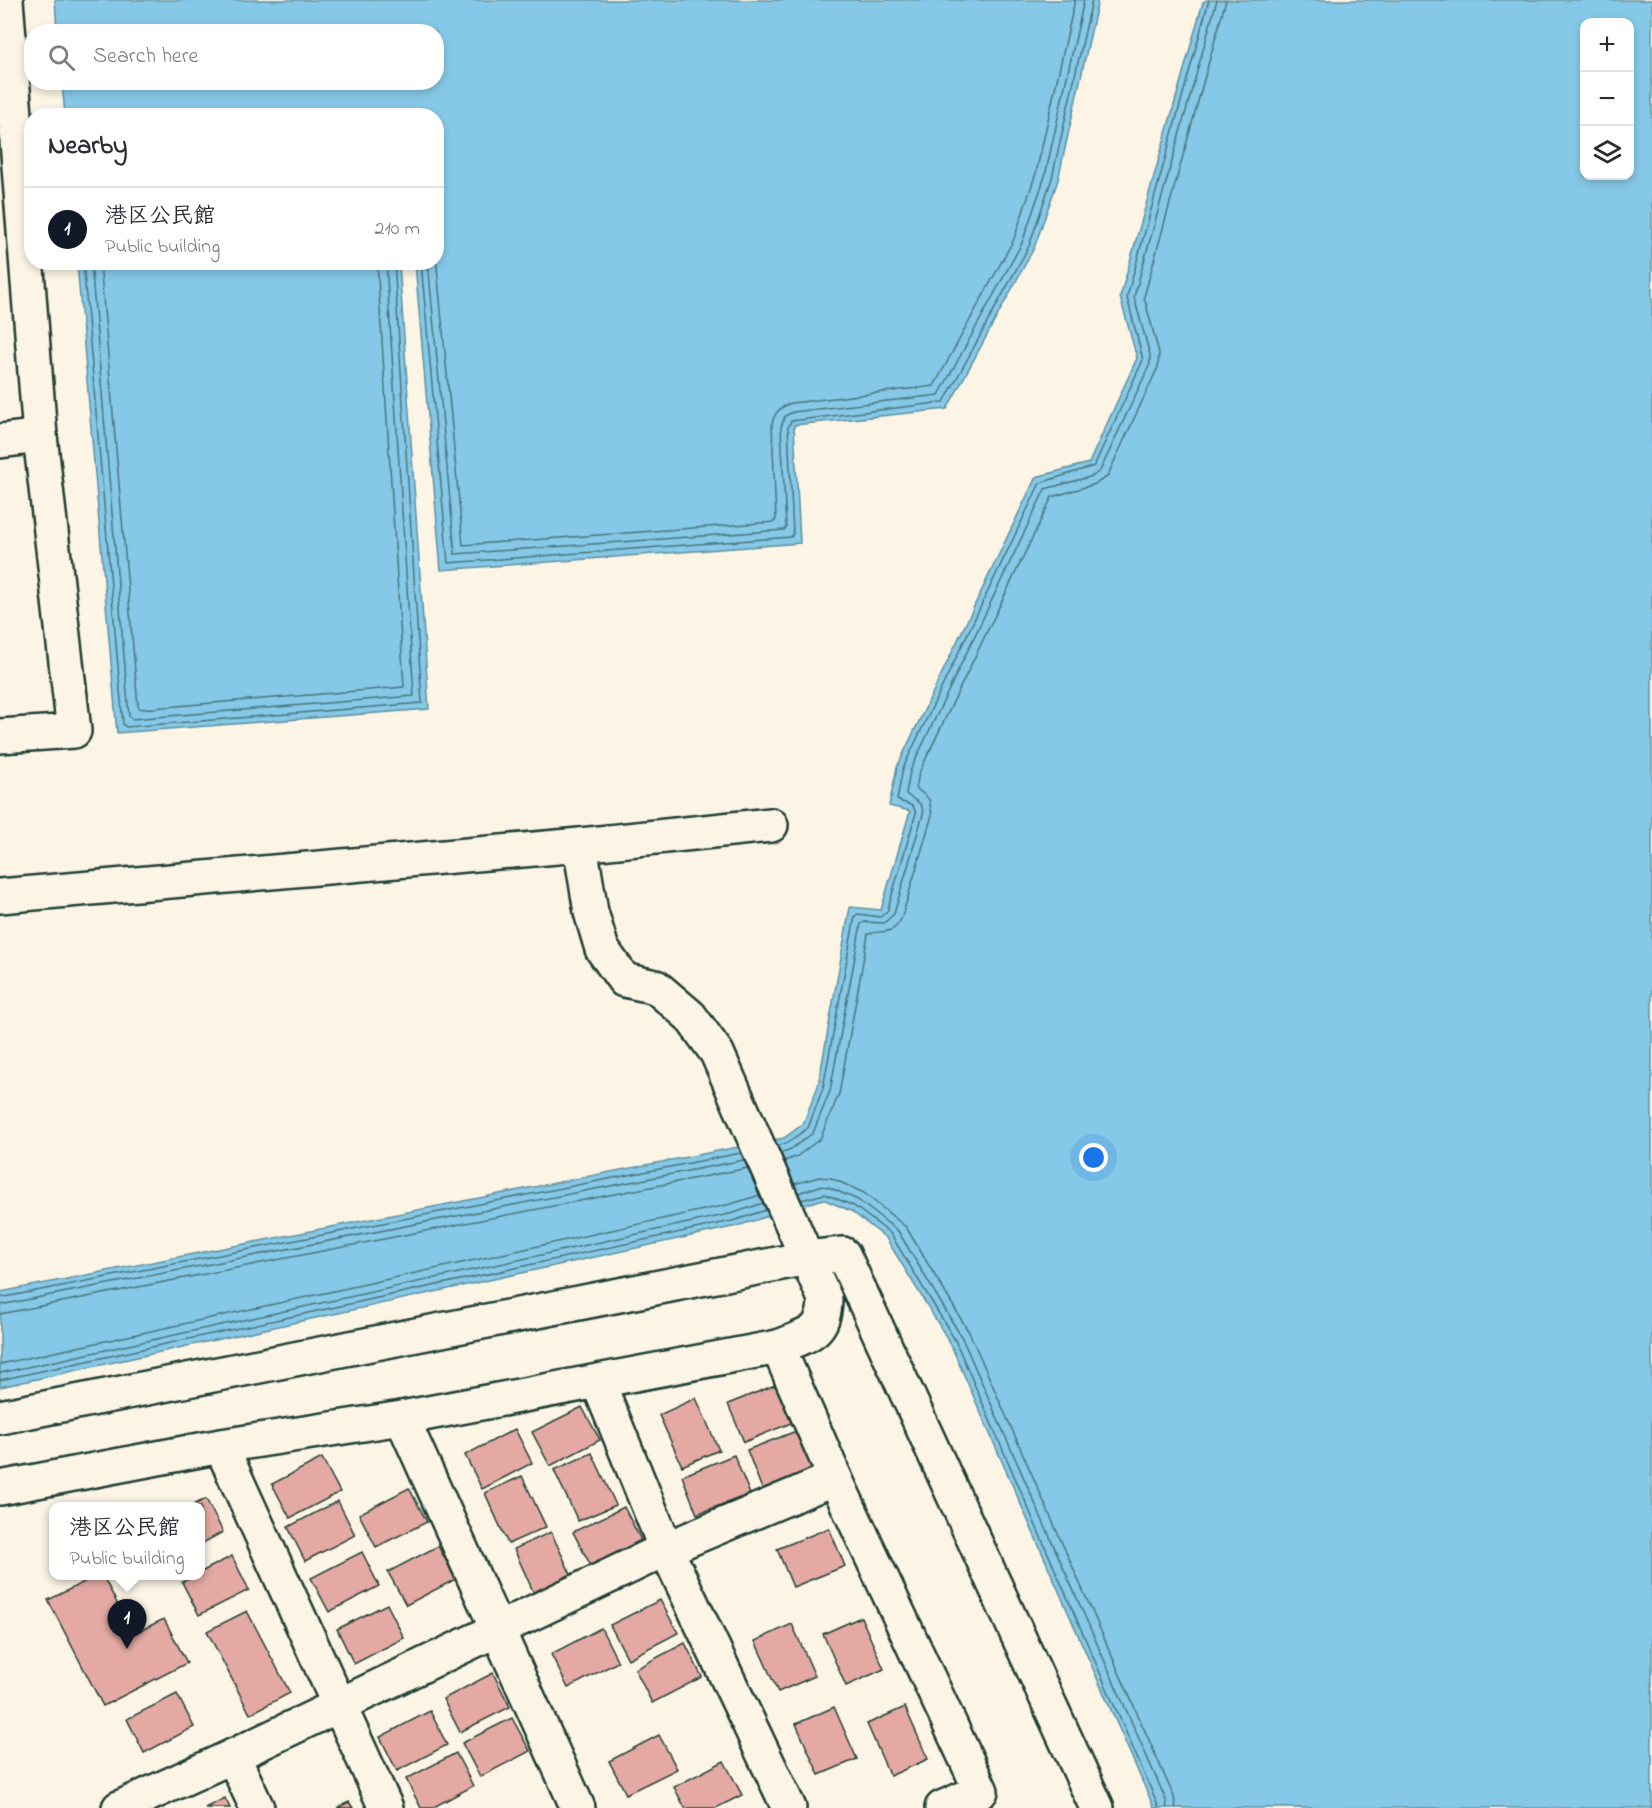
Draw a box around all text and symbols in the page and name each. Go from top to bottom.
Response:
map controls [1580,18,1634,180]
button: + [1580,18,1634,72]
search box [24,24,444,90]
icon: search [45,41,78,74]
text: Search here [93,41,198,73]
button: − [1580,72,1634,126]
button: layers [1580,126,1634,180]
text: Nearby [48,128,127,166]
text: 港区公民館 [105,201,215,233]
text: 1 [64,215,71,244]
text: 210 m [375,215,420,244]
text: Public building [105,233,220,262]
your location [1079,1143,1108,1172]
popup [49,1502,205,1580]
text: 港区公民館 [69,1513,179,1545]
text: Public building [69,1545,185,1574]
pin: 1 [108,1600,146,1649]

